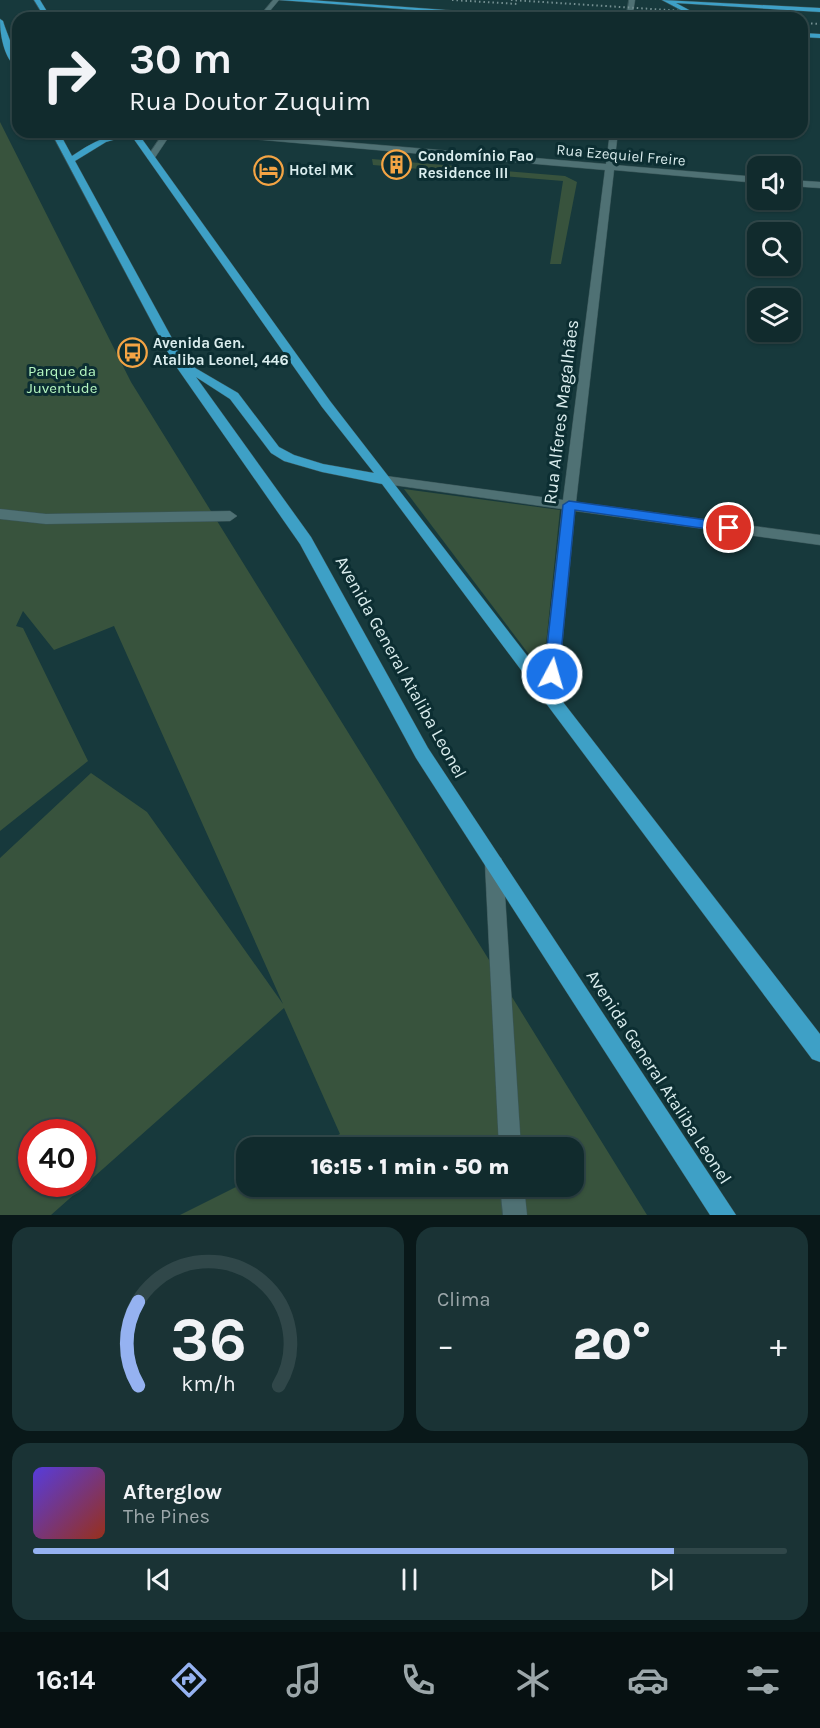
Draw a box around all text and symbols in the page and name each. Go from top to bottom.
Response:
text: 30 m [129,34,232,84]
icon: right [30,36,108,114]
text: Rua Doutor Zuquim [129,85,371,117]
street label: Rua Ezequiel Freire [556,140,686,170]
place label: Condomínio Fao Residence III [418,147,534,182]
building icon: Condomínio Fao Residence III [381,149,413,181]
hotel icon: Hotel MK [252,154,284,186]
map controls [747,156,801,342]
button: sound [747,156,801,210]
place label: Hotel MK [289,161,353,179]
button: search [747,222,801,276]
button: layers [747,288,801,342]
street label: Rua Alferes Magalhães [539,318,583,506]
place label: Avenida Gen. Ataliba Leonel, 446 [153,334,289,369]
bus stop icon: Avenida Gen. Ataliba Leonel, 446 [116,336,148,368]
park label: Parque da Juventude [27,362,97,397]
pin [703,502,754,553]
icon: arrive [712,511,745,544]
street label: Avenida General Ataliba Leonel [331,552,471,782]
position arrow [520,642,584,706]
street label: Avenida General Ataliba Leonel [581,966,737,1188]
speed limit sign: 40 [18,1119,96,1197]
text: 16:15 · 1 min · 50 m [311,1154,509,1180]
text: Clima [437,1288,491,1311]
text: 36 [170,1303,246,1376]
text: 20° [573,1318,651,1370]
text: − [437,1326,454,1364]
text: + [770,1326,787,1364]
text: km/h [181,1371,235,1396]
text: Afterglow [123,1479,222,1505]
text: The Pines [123,1505,210,1528]
icon: previous [142,1563,175,1596]
icon: pause [393,1563,426,1596]
icon: next [645,1563,678,1596]
icon: directions [168,1659,210,1701]
icon: music [283,1659,325,1701]
icon: phone [397,1659,439,1701]
icon: climate [512,1659,554,1701]
icon: car [627,1659,669,1701]
icon: filters [742,1659,784,1701]
text: 16:14 [36,1664,95,1696]

